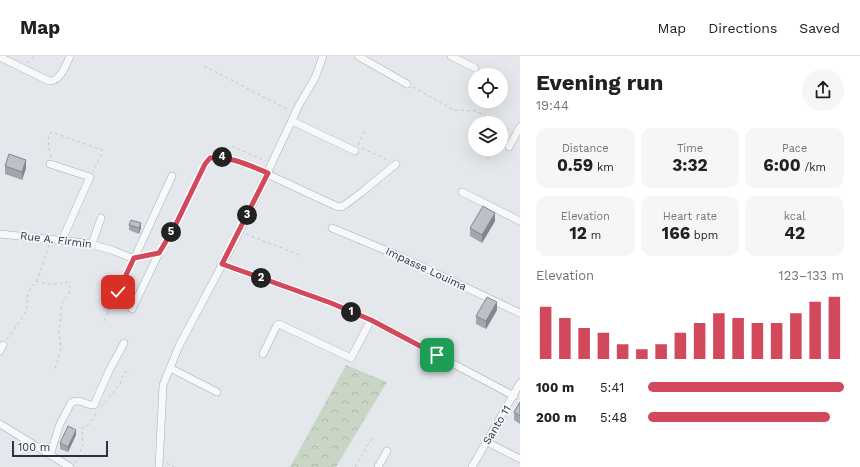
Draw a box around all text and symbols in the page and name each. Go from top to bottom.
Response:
text: Map [20,16,60,39]
text: Map [658,20,686,36]
text: Directions [708,20,777,36]
text: Saved [799,20,840,36]
map controls [468,68,508,156]
button: locate [468,68,508,108]
button: share [802,69,844,111]
text: Evening run [536,70,664,95]
text: 19:44 [536,98,569,113]
button: layers [468,116,508,156]
text: Distance [562,142,609,155]
text: Time [677,142,703,155]
text: Pace [782,142,807,155]
pin: 4 [212,147,232,167]
text: 4 [218,150,226,163]
text: 0.59 [557,155,593,175]
text: 3:32 [672,155,708,175]
text: 6:00 [763,155,801,175]
text: km [593,161,614,174]
text: /km [801,161,826,174]
pin: 3 [237,205,257,225]
text: 3 [244,208,250,221]
text: Elevation [561,210,610,223]
text: Heart rate [663,210,717,223]
text: kcal [784,210,806,223]
pin: 5 [161,222,181,242]
text: 12 [569,223,587,243]
text: 166 [662,223,690,243]
text: 42 [784,223,805,243]
text: 5 [168,225,174,238]
street label: Rue A. Firmin [19,229,93,251]
text: m [587,229,601,242]
text: bpm [690,229,718,242]
street label: Impasse Louima [383,245,469,293]
pin: 2 [251,268,271,288]
text: Elevation [536,268,594,283]
text: 123–133 m [779,268,844,283]
text: 2 [258,271,264,284]
pin [101,275,135,309]
icon: check [107,281,129,303]
pin: 1 [341,302,361,322]
text: 1 [349,305,353,318]
pin [420,338,454,372]
icon: arrive [426,344,448,366]
text: 100 m [536,380,574,395]
text: 5:41 [600,380,624,395]
street label: Santo 11 [480,403,514,447]
text: 200 m [536,410,576,425]
text: 5:48 [600,410,627,425]
scale bar [12,439,108,458]
text: 100 m [18,441,50,454]

